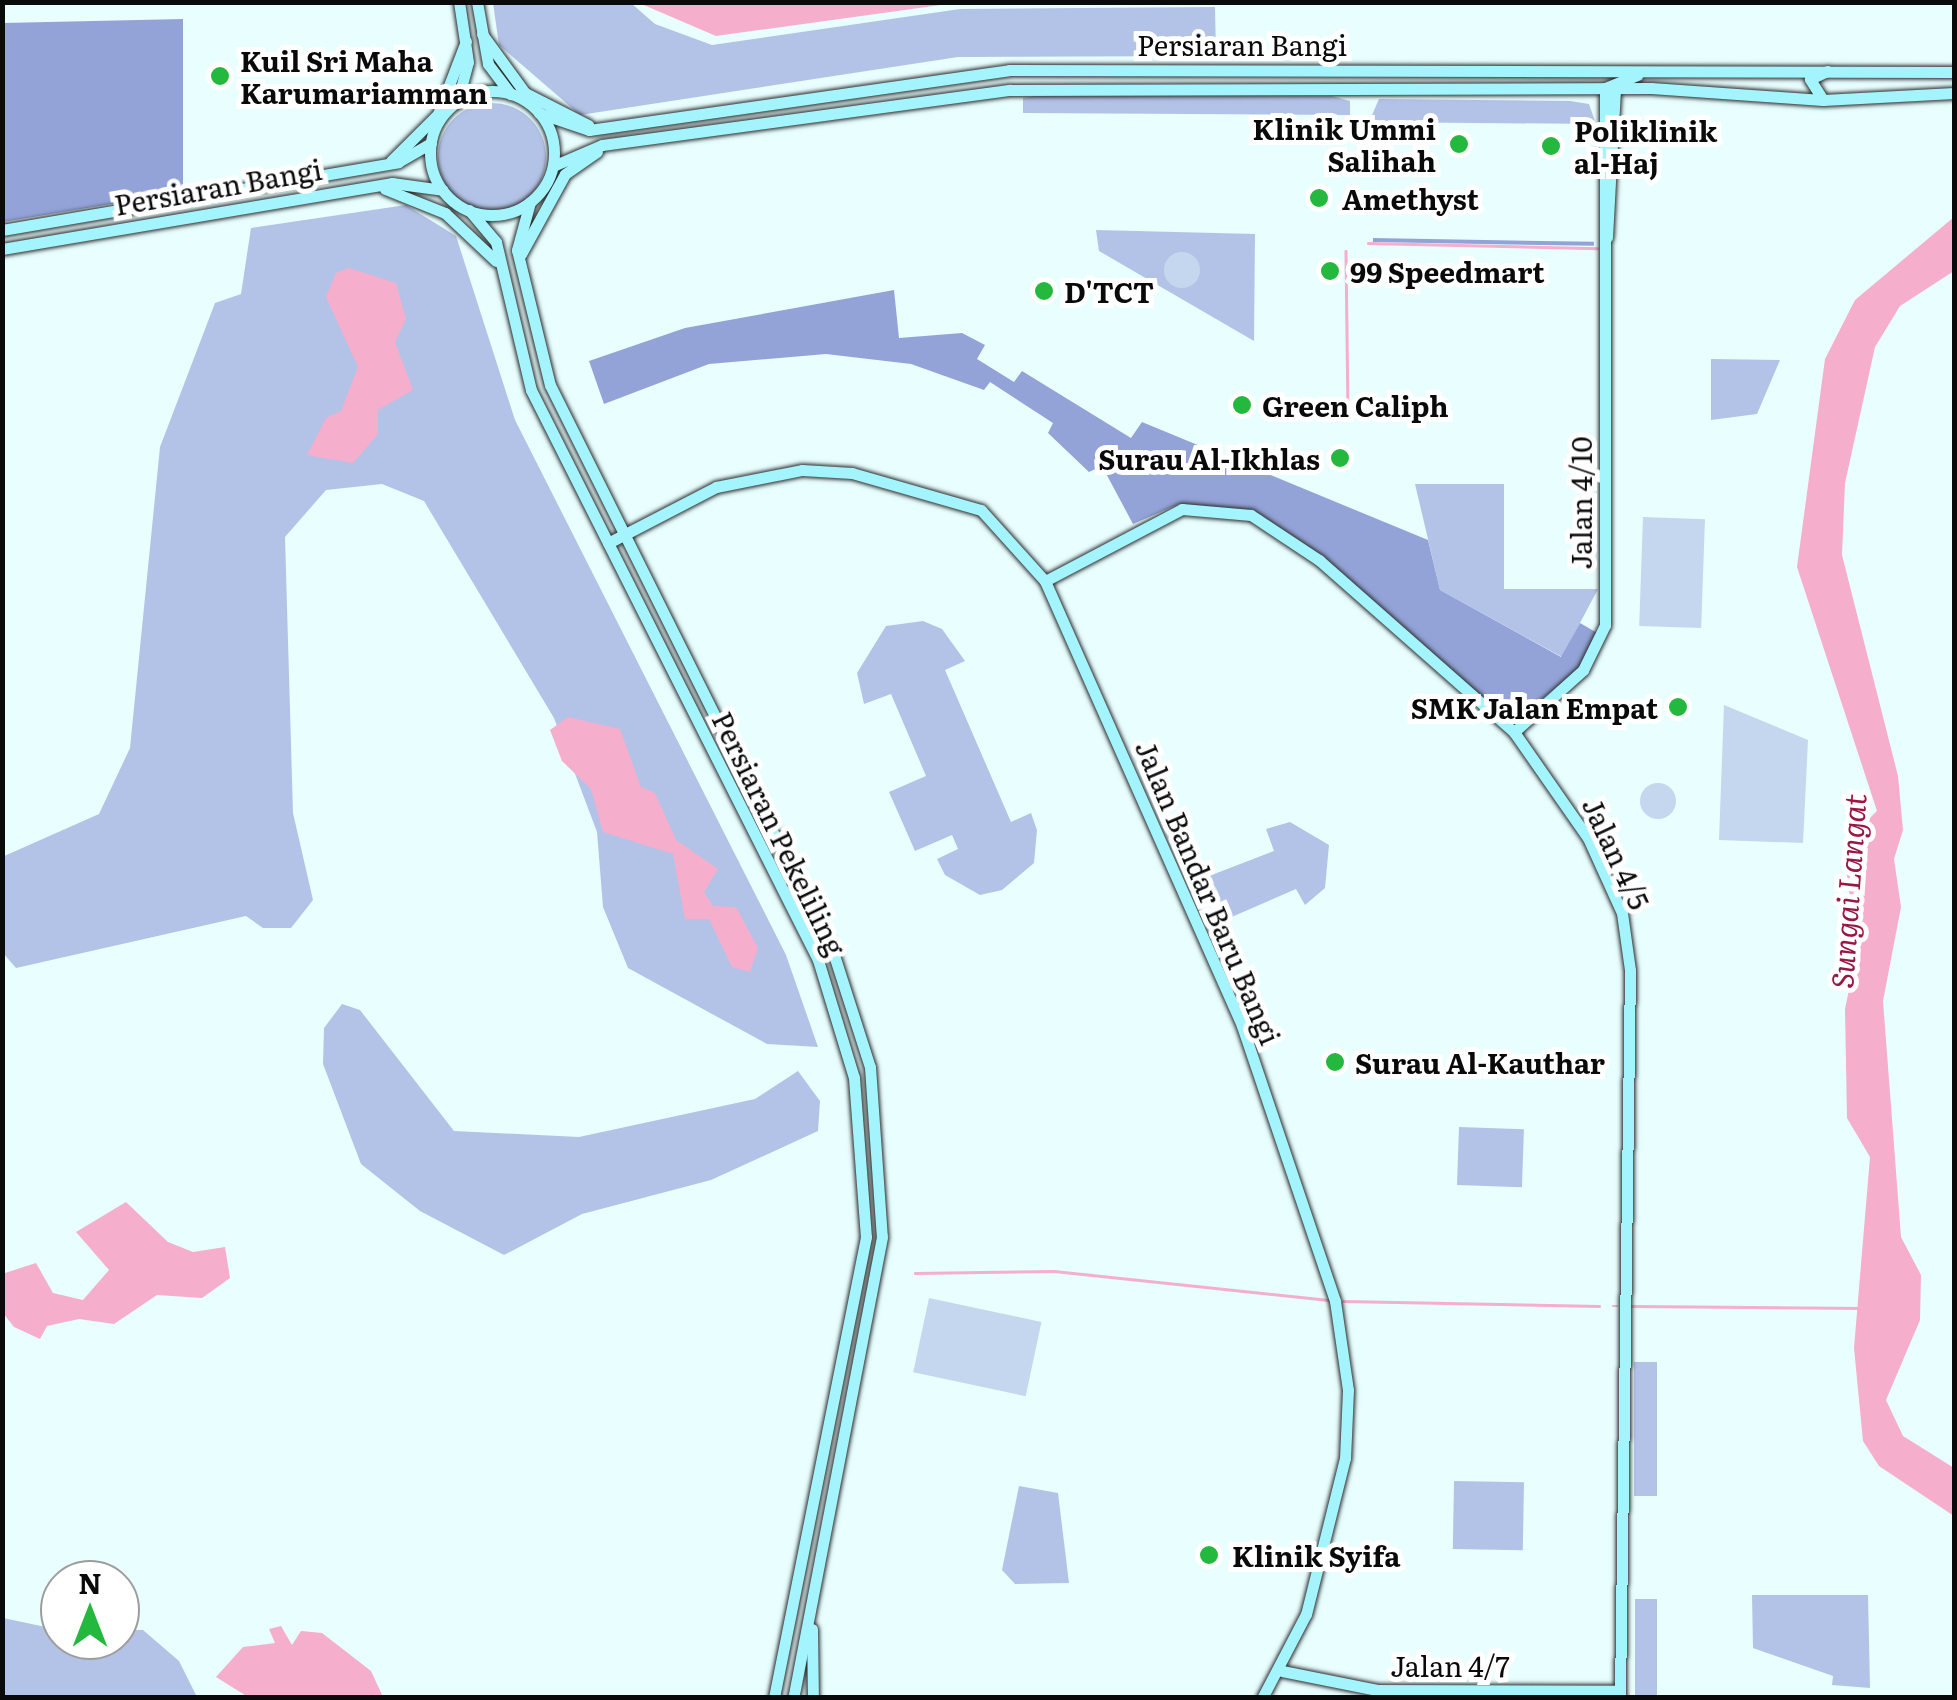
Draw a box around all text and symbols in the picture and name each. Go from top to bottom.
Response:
street label: Persiaran Bangi [1137,27,1347,61]
place label: Kuil Sri Maha Karumariamman [240,43,488,109]
marker: Kuil Sri Maha Karumariamman [209,65,231,87]
place label: Klinik Ummi Salihah [1252,111,1436,177]
place label: Poliklinik al-Haj [1574,113,1717,179]
marker: Klinik Ummi Salihah [1446,131,1472,157]
marker: Poliklinik al-Haj [1538,133,1564,159]
street label: Persiaran Bangi [112,151,324,221]
place label: Amethyst [1342,181,1479,215]
marker: Amethyst [1306,185,1332,211]
place label: 99 Speedmart [1350,254,1545,288]
marker: 99 Speedmart [1319,260,1341,282]
place label: D'TCT [1064,274,1154,308]
marker: D'TCT [1033,280,1055,302]
place label: Green Caliph [1262,388,1449,422]
marker: Green Caliph [1231,394,1253,416]
street label: Jalan 4/10 [1563,437,1597,569]
place label: Surau Al-Ikhlas [1098,441,1320,475]
marker: Surau Al-Ikhlas [1329,447,1351,469]
place label: SMK Jalan Empat [1411,690,1658,724]
marker: SMK Jalan Empat [1667,696,1689,718]
street label: Persiaran Pekeliling [706,706,854,960]
street label: Jalan Bandar Baru Bangi [1130,735,1288,1049]
street label: Jalan 4/5 [1577,792,1657,914]
water label: Sungai Langat [1822,792,1872,990]
place label: Surau Al-Kauthar [1355,1045,1605,1079]
marker: Surau Al-Kauthar [1324,1051,1346,1073]
place label: Klinik Syifa [1232,1538,1400,1572]
marker: Klinik Syifa [1196,1542,1222,1568]
north arrow [40,1560,140,1660]
text: N [78,1561,102,1603]
street label: Jalan 4/7 [1390,1648,1510,1682]

